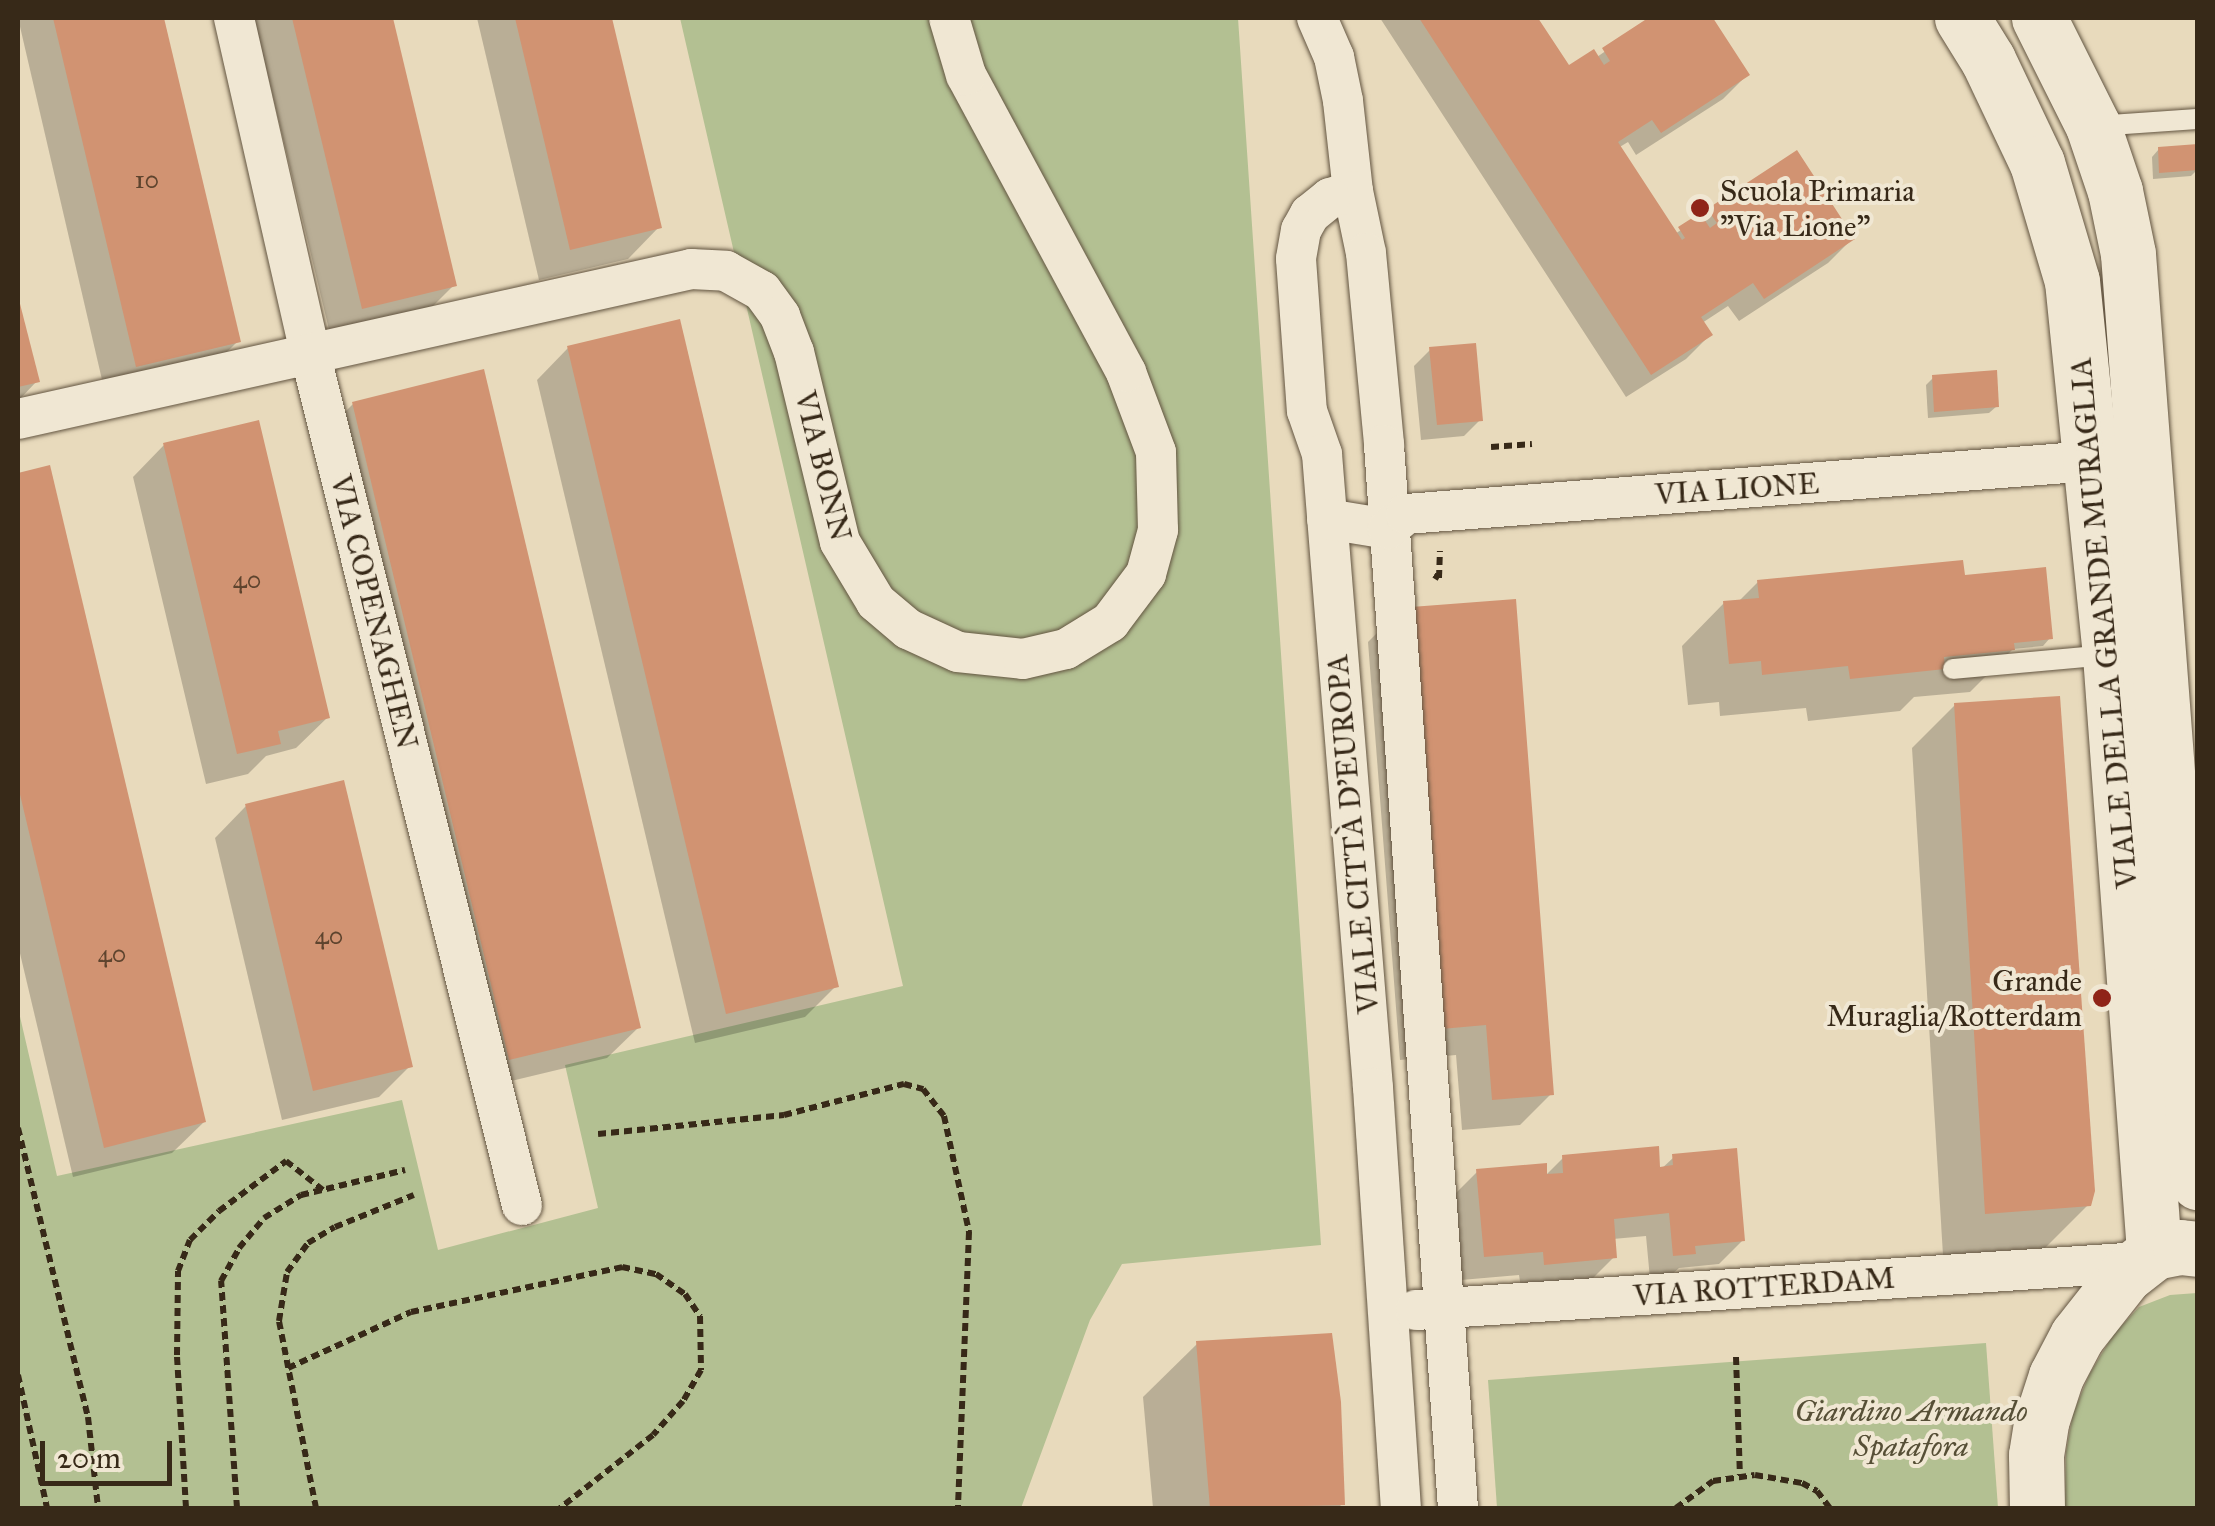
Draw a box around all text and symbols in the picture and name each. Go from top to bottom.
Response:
house number: 10 [135,165,159,195]
place label: Scuola Primaria "Via Lione" [1720,173,1915,244]
marker: Scuola Primaria "Via Lione" [1689,197,1711,219]
street label: VIALE DELLA GRANDE MURAGLIA [2063,356,2145,890]
street label: VIA BONN [787,387,859,545]
street label: VIA LIONE [1654,465,1820,513]
street label: VIA COPENAGHEN [322,471,426,753]
house number: 40 [233,565,261,595]
street label: VIALE CITTÀ D'EUROPA [1319,653,1387,1015]
house number: 40 [315,921,343,951]
house number: 40 [98,939,126,969]
place label: Grande Muraglia/Rotterdam [1826,963,2082,1034]
marker: Grande Muraglia/Rotterdam [2091,987,2113,1009]
street label: VIA ROTTERDAM [1632,1260,1896,1314]
park label: Giardino Armando Spatafora [1794,1393,2028,1464]
scale bar [45,1421,178,1483]
text: 20 m [57,1440,121,1476]

